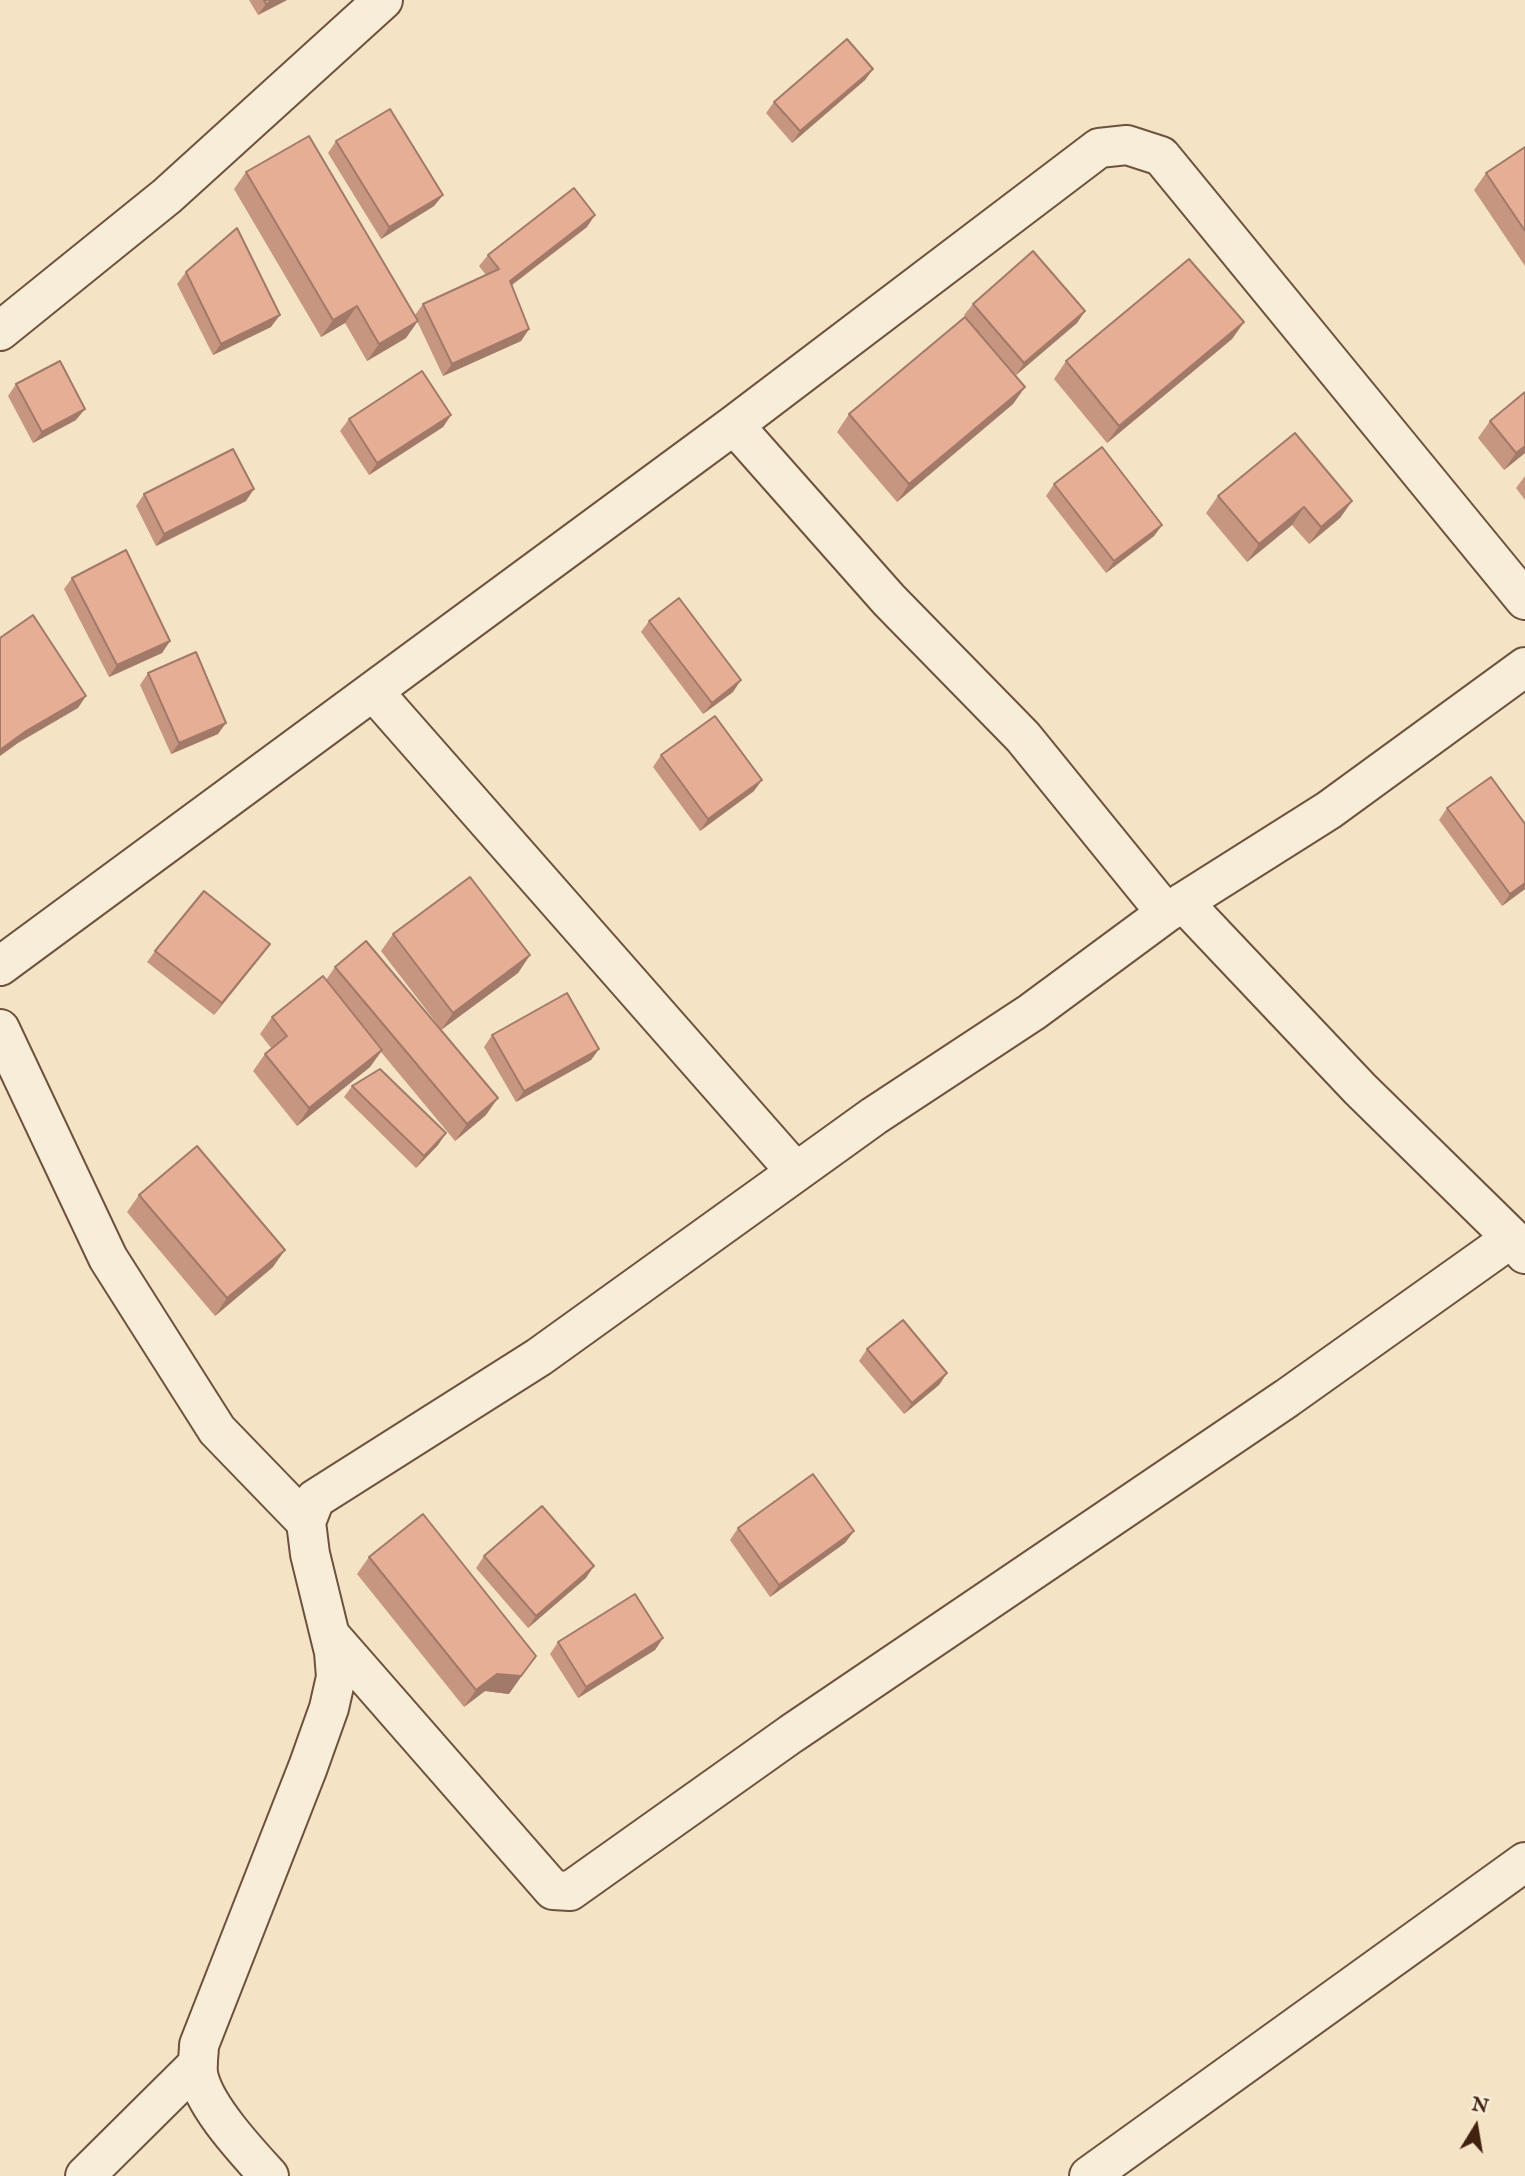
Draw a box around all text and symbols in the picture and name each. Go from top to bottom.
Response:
north arrow [1441,2092,1511,2162]
text: N [1470,2093,1490,2120]

